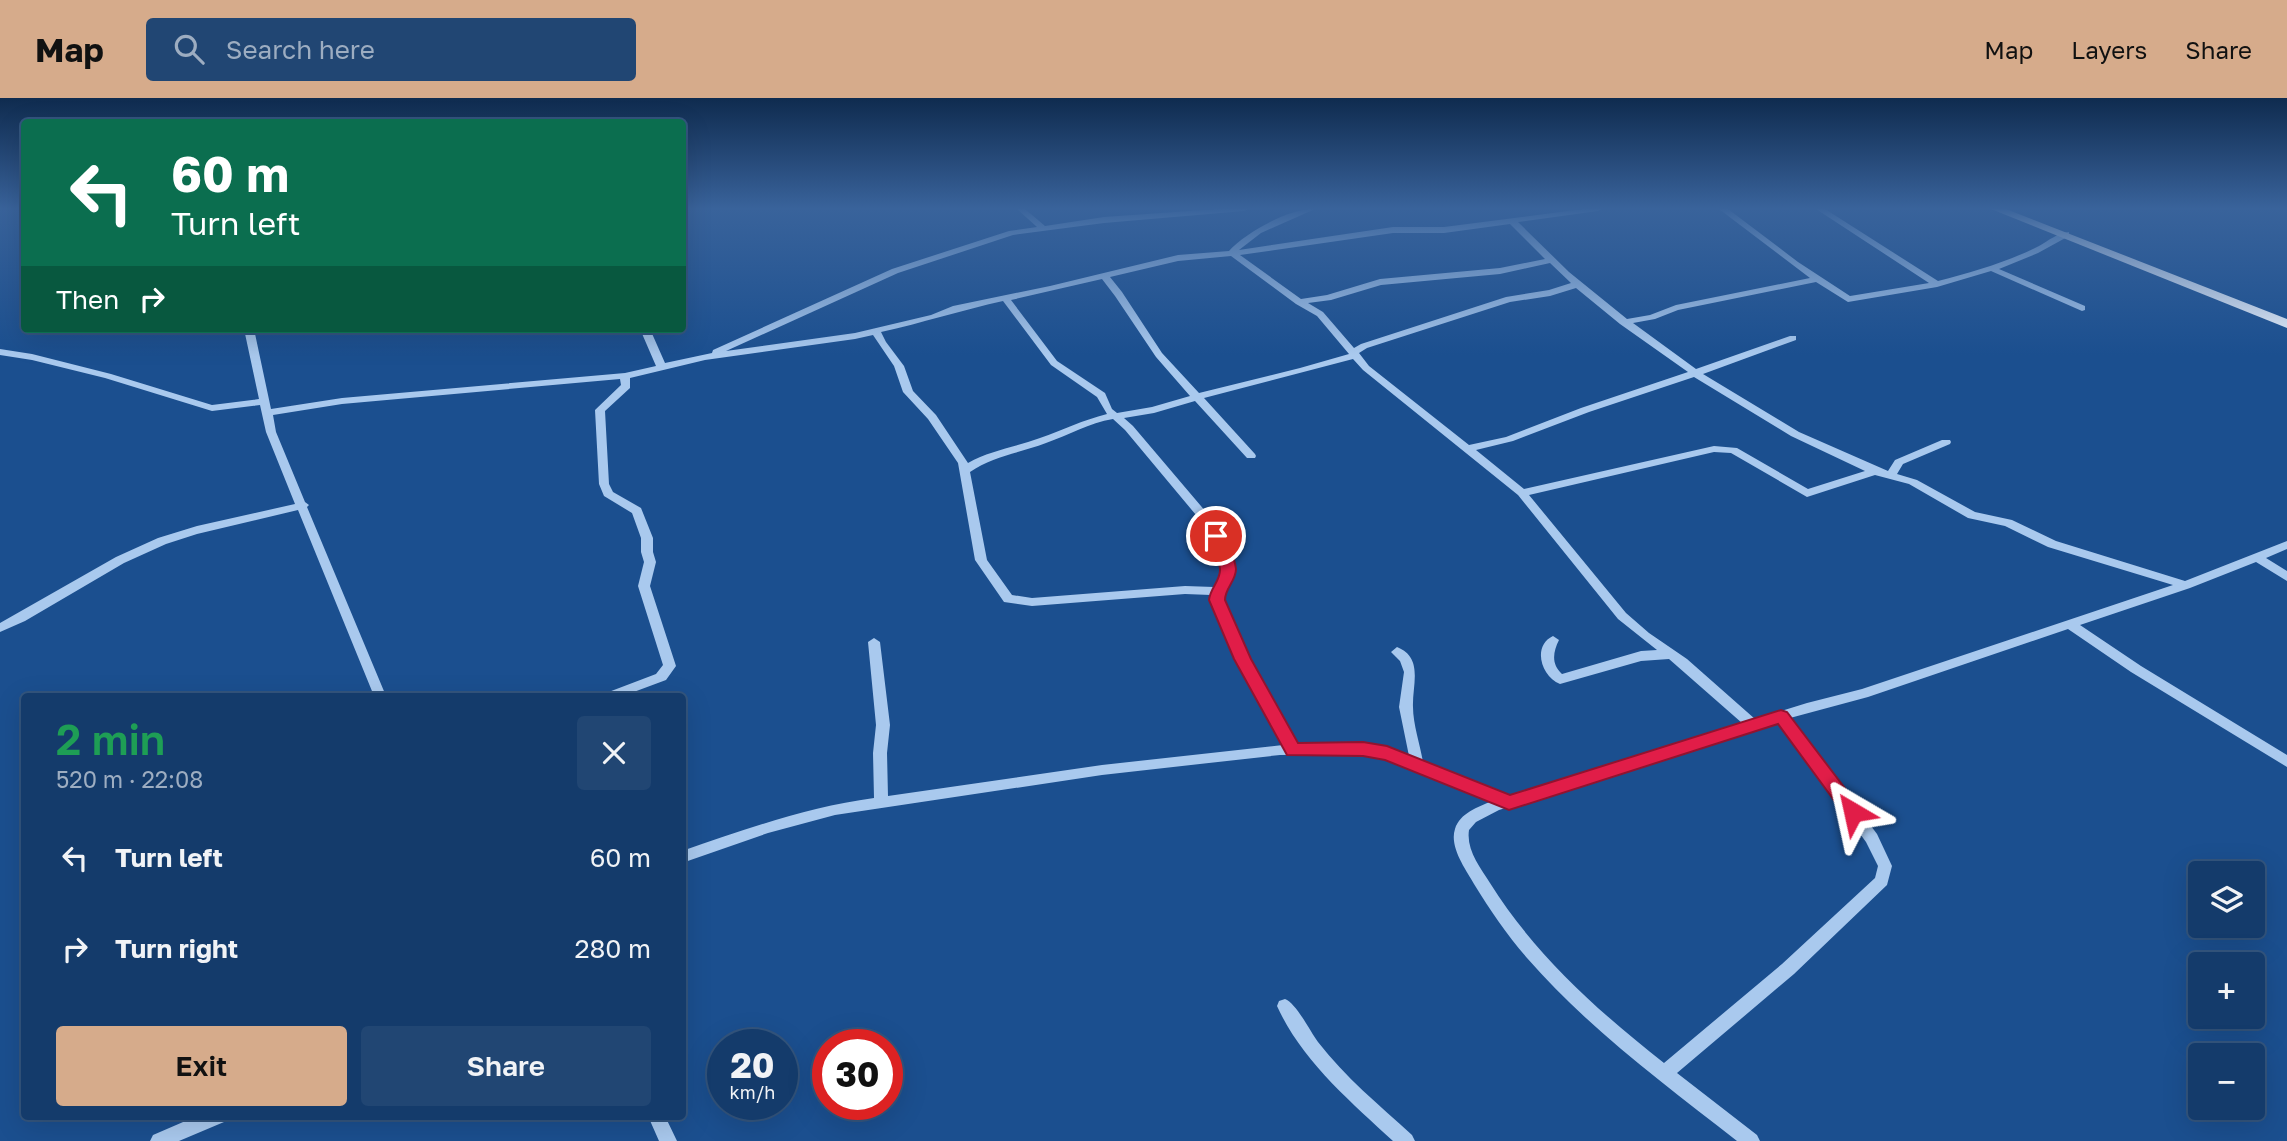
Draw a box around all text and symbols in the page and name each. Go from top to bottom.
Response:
search box [146,18,636,81]
text: Map [35,30,104,69]
icon: search [170,30,208,68]
text: Search here [226,34,375,65]
text: Map [1984,35,2033,64]
text: Layers [2071,35,2147,64]
text: Share [2185,35,2252,64]
text: 60 m [171,144,289,203]
icon: left [56,147,147,238]
text: Turn left [171,204,300,242]
icon: right [133,280,171,318]
text: Then [56,284,119,315]
pin [1186,506,1246,566]
icon: arrive [1197,517,1235,555]
text: 2 min [56,714,165,764]
button: close [577,716,651,790]
text: 520 m · 22:08 [56,765,203,793]
position arrow [1816,775,1890,849]
icon: left [56,839,94,877]
text: Turn left [115,842,223,873]
text: 60 m [590,842,651,873]
map controls [2188,861,2265,1120]
button: layers [2188,861,2265,938]
icon: right [56,930,94,968]
text: Turn right [115,933,238,964]
text: 280 m [574,933,651,964]
button: + [2188,952,2265,1029]
button: Exit [56,1026,347,1106]
button: Share [361,1026,651,1106]
speed limit sign: 30 [812,1029,903,1120]
button: − [2188,1043,2265,1120]
text: 20 [730,1044,775,1086]
text: km/h [730,1081,775,1103]

